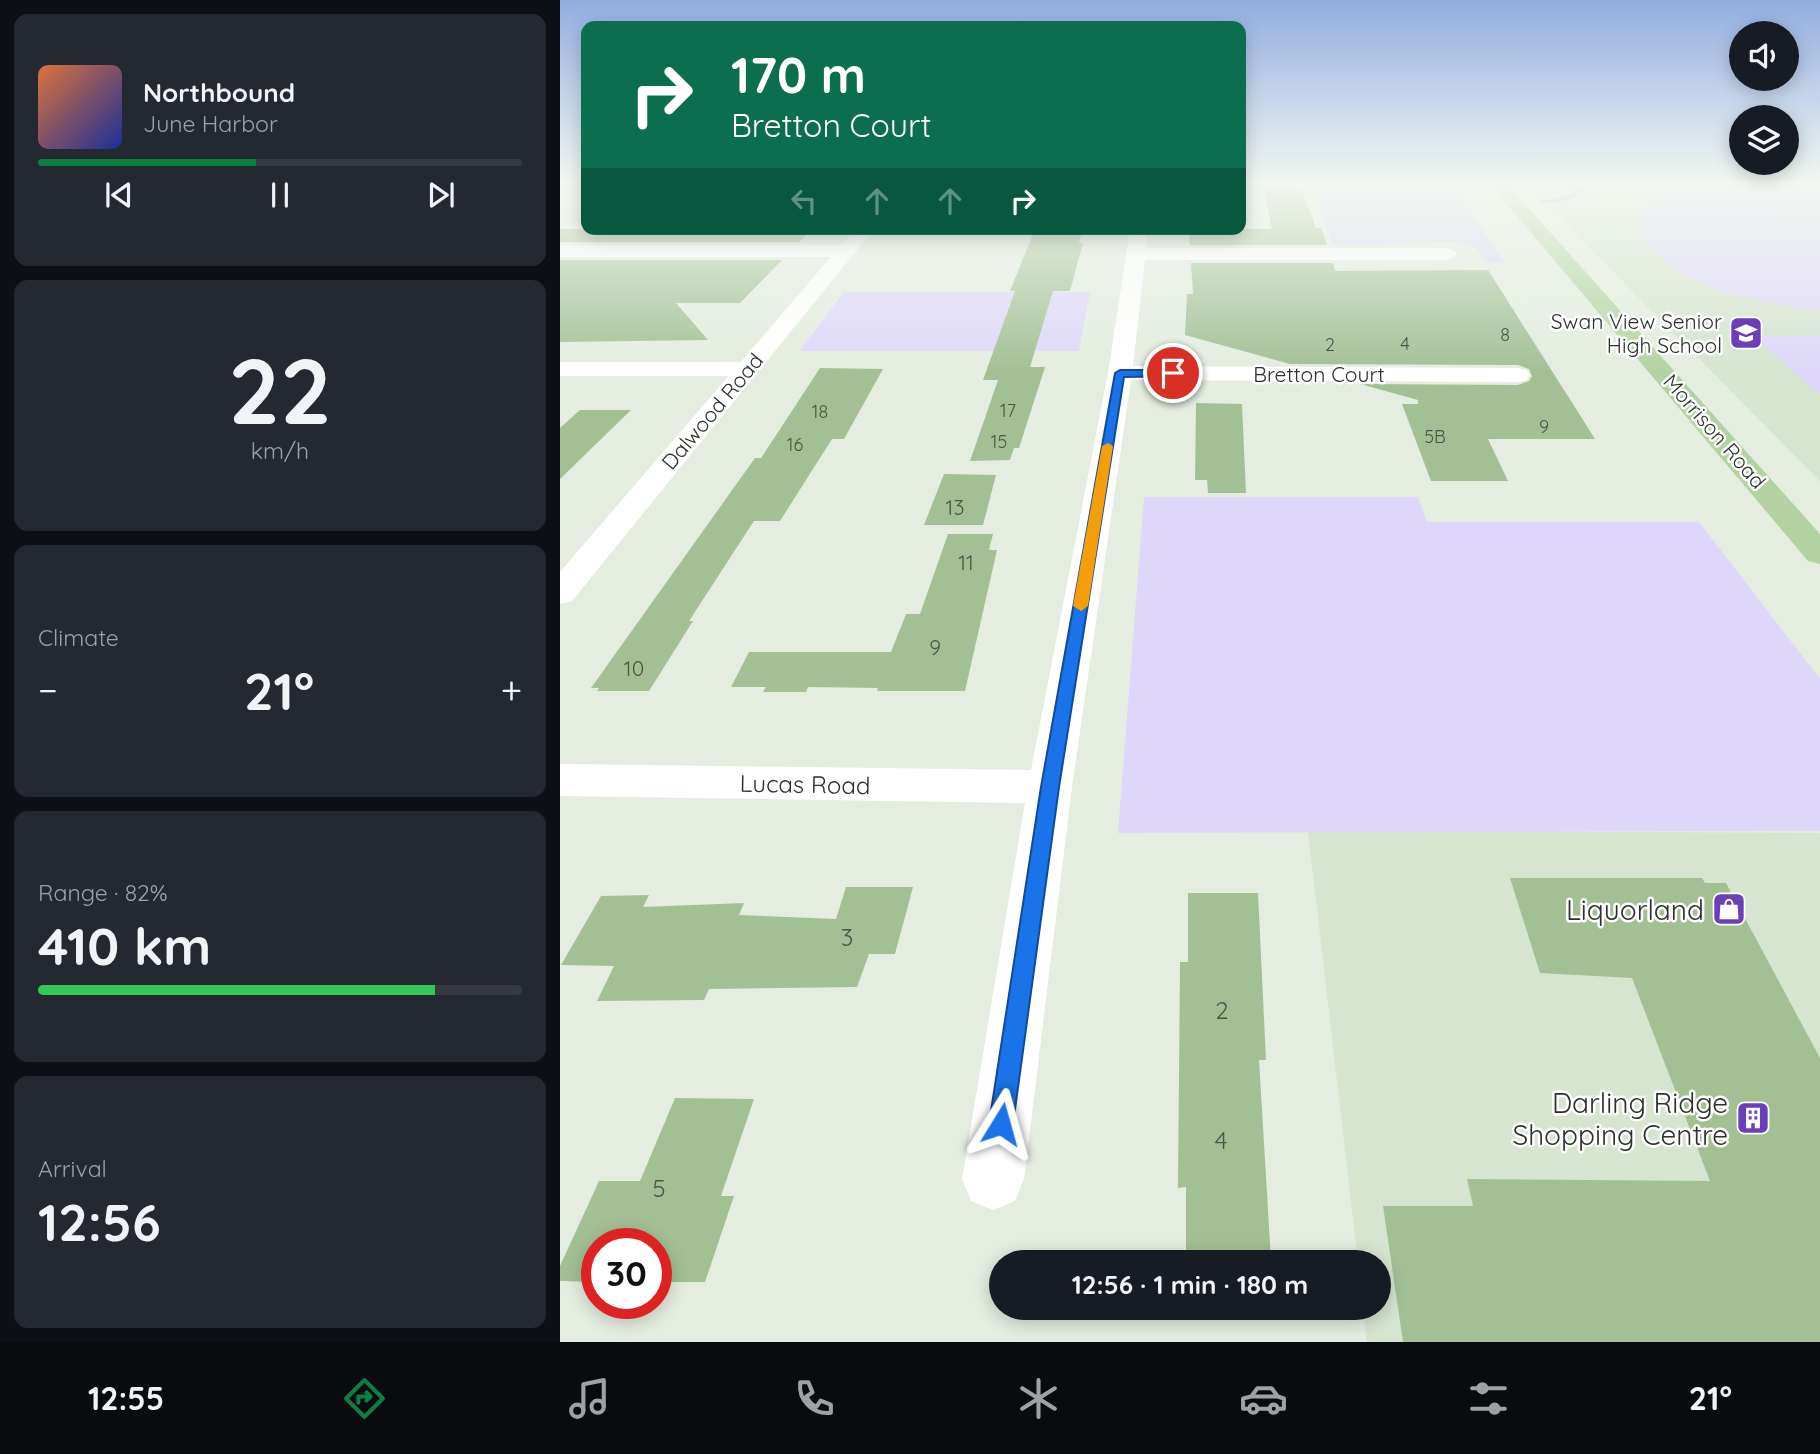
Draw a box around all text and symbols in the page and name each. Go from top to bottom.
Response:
map controls [1729,21,1799,175]
button: sound [1729,21,1799,91]
text: 170 m [731,44,866,105]
icon: right [616,49,707,140]
text: Northbound [143,76,295,109]
text: Bretton Court [731,105,931,145]
button: layers [1729,105,1799,175]
text: June Harbor [143,109,278,138]
icon: previous [100,176,138,214]
icon: pause [261,176,299,214]
icon: next [422,176,460,214]
icon: left [785,182,823,220]
icon: ahead [858,182,896,220]
icon: ahead [931,182,969,220]
icon: right [1004,182,1042,220]
place label: Swan View Senior High School [1551,308,1722,358]
school or university icon: Swan View Senior High School [1727,314,1765,352]
house number: 8 [1500,323,1510,346]
house number: 4 [1400,332,1410,355]
text: 22 [228,333,332,447]
house number: 2 [1325,333,1335,356]
pin [1143,343,1203,403]
street label: Dalwood Road [656,347,768,475]
icon: arrive [1154,354,1192,392]
street label: Bretton Court [1253,361,1385,387]
street label: Morrison Road [1658,368,1772,494]
house number: 17 [1000,399,1016,422]
house number: 18 [812,400,828,423]
house number: 9 [1539,415,1549,438]
house number: 5B [1424,425,1446,448]
house number: 15 [991,430,1007,453]
house number: 16 [787,433,803,456]
text: km/h [251,436,309,465]
house number: 13 [946,494,964,520]
house number: 11 [958,549,974,575]
text: Climate [38,623,119,652]
house number: 9 [929,634,941,660]
house number: 10 [624,655,644,681]
text: 21° [244,658,314,723]
text: − [38,666,58,714]
text: + [501,666,522,714]
street label: Lucas Road [739,768,871,800]
text: Range · 82% [38,878,168,907]
shop icon: Liquorland [1710,890,1748,928]
place label: Liquorland [1566,892,1704,927]
text: 410 km [38,913,211,978]
house number: 3 [841,922,853,952]
house number: 2 [1215,995,1229,1025]
place label: Darling Ridge Shopping Centre [1512,1085,1728,1152]
position arrow [964,1087,1038,1161]
building icon: Darling Ridge Shopping Centre [1734,1099,1772,1137]
house number: 4 [1215,1125,1227,1155]
text: Arrival [38,1154,107,1183]
house number: 5 [652,1173,666,1203]
text: 12:56 [38,1189,161,1254]
speed limit sign: 30 [581,1228,672,1319]
text: 12:56 · 1 min · 180 m [1072,1268,1308,1301]
icon: directions [340,1374,389,1423]
icon: music [565,1374,614,1423]
icon: phone [790,1374,839,1423]
icon: climate [1014,1374,1063,1423]
icon: car [1239,1374,1288,1423]
icon: filters [1464,1374,1513,1423]
text: 12:55 [88,1378,164,1418]
text: 21° [1689,1378,1732,1418]

